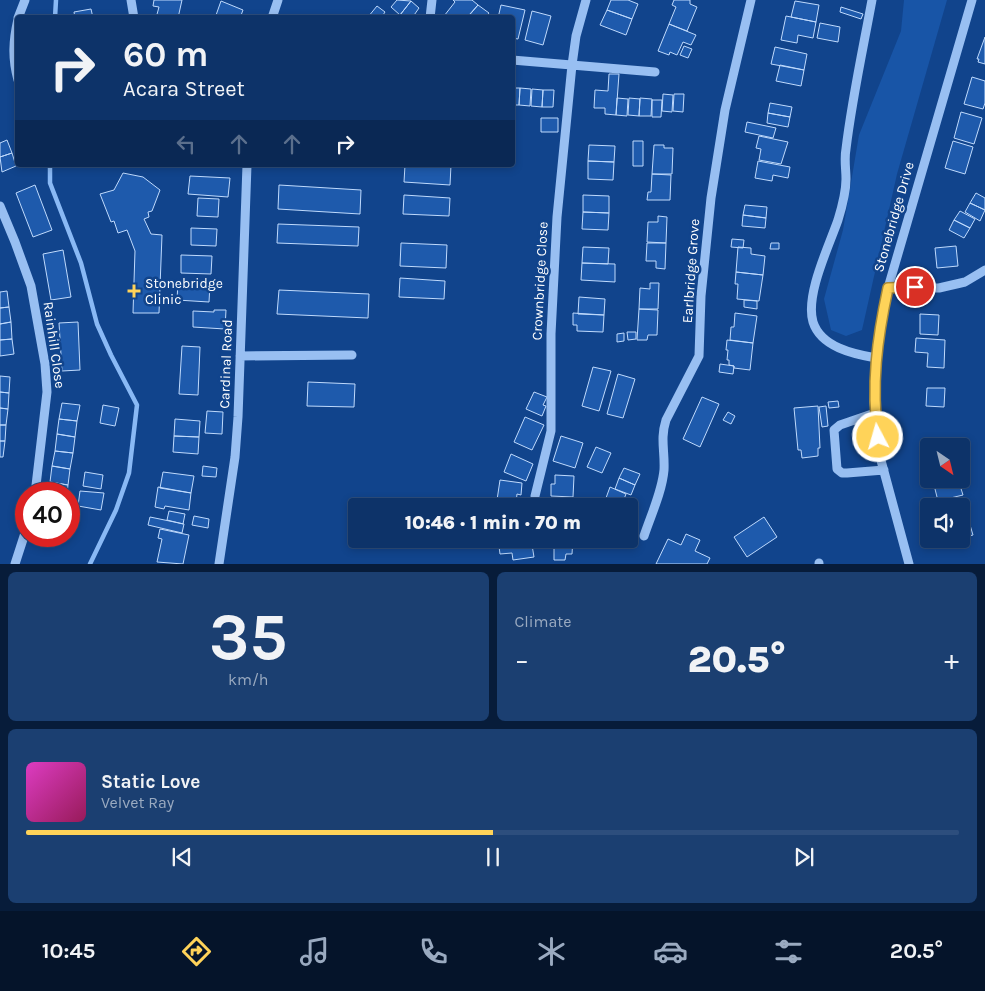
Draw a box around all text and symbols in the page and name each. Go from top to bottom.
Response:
text: 60 m [123,34,208,75]
icon: right [40,35,105,100]
text: Acara Street [123,76,245,102]
icon: left [172,130,200,158]
icon: ahead [225,130,253,158]
icon: ahead [278,130,306,158]
icon: right [331,130,359,158]
street label: Stonebridge Drive [870,160,918,274]
street label: Earlbridge Grove [679,218,703,324]
street label: Crownbridge Close [528,221,552,341]
pin [894,266,936,308]
icon: arrive [901,273,929,301]
place label: Stonebridge Clinic [145,275,223,308]
marker: Stonebridge Clinic [127,284,141,298]
street label: Rainhill Close [40,301,68,389]
street label: Cardinal Road [216,319,236,409]
position arrow [851,410,903,462]
north arrow [920,438,970,488]
map controls [920,438,970,548]
speed limit sign: 40 [15,482,80,547]
button: sound [920,498,970,548]
text: 10:46 · 1 min · 70 m [405,512,581,534]
text: 35 [209,599,287,675]
text: Climate [515,612,572,631]
text: 20.5° [687,637,786,682]
text: − [515,643,529,676]
text: + [944,643,959,676]
text: km/h [228,670,269,689]
text: Static Love [101,771,200,793]
text: Velvet Ray [101,793,174,812]
icon: previous [168,843,196,871]
icon: pause [479,843,507,871]
icon: next [790,843,818,871]
icon: directions [179,934,214,969]
icon: music [297,934,332,969]
icon: phone [416,934,451,969]
icon: climate [534,934,569,969]
icon: car [653,934,688,969]
icon: filters [771,934,806,969]
text: 10:45 [42,938,95,964]
text: 20.5° [890,938,943,964]

